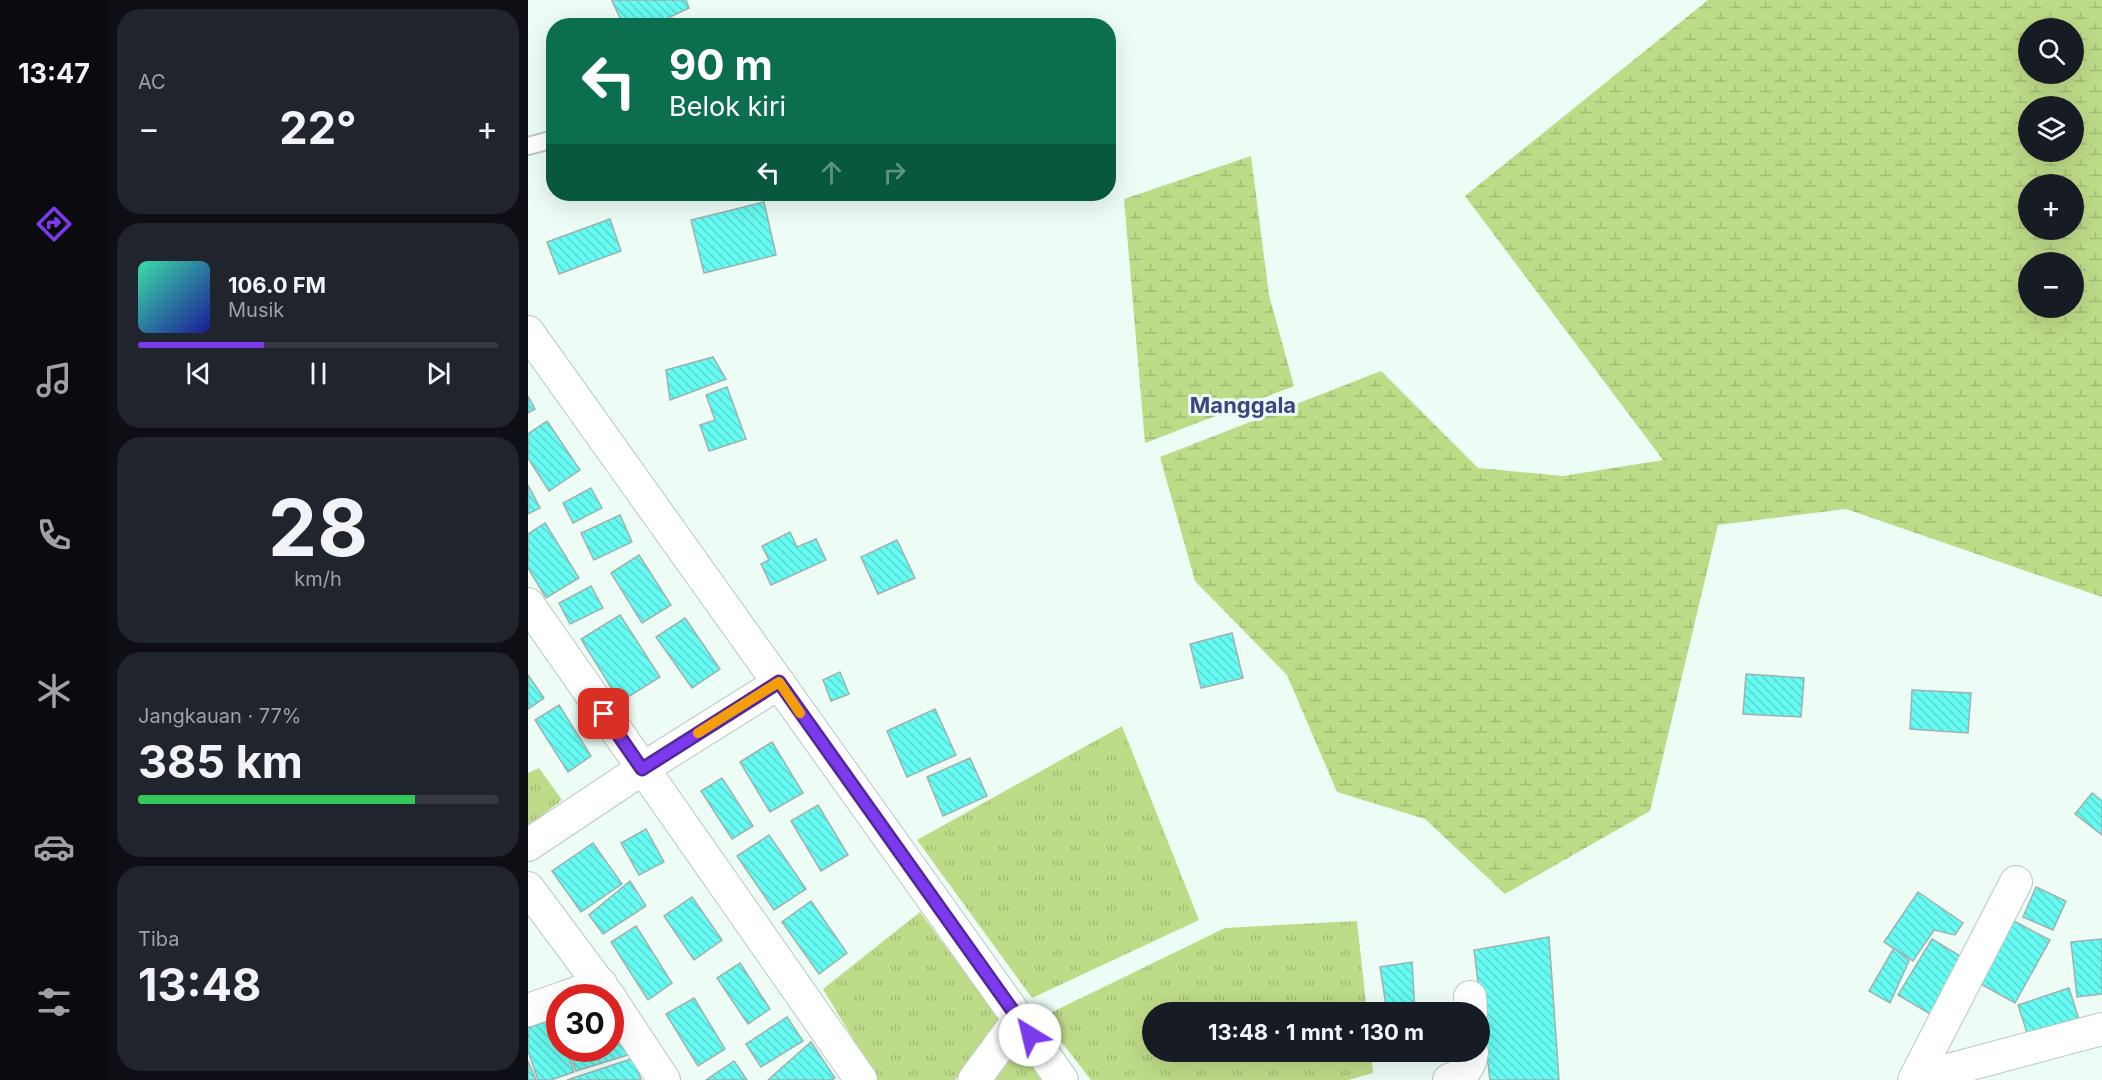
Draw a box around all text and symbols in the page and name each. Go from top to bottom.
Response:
map controls [2018,18,2084,318]
button: search [2018,18,2084,84]
text: 90 m [669,39,773,90]
icon: left [570,42,648,120]
text: 13:47 [18,57,90,90]
text: AC [138,70,166,94]
text: Belok kiri [669,90,786,123]
button: layers [2018,96,2084,162]
text: 22° [279,100,357,155]
text: − [138,108,160,148]
text: + [476,108,498,148]
icon: left [752,156,785,189]
icon: ahead [815,156,848,189]
icon: right [878,156,911,189]
button: + [2018,174,2084,240]
icon: directions [33,203,75,245]
button: − [2018,252,2084,318]
text: 106.0 FM [228,272,326,298]
text: Musik [228,298,284,322]
icon: previous [182,357,215,390]
icon: pause [302,357,335,390]
icon: next [422,357,455,390]
icon: music [33,359,75,401]
district label: Manggala [1190,392,1296,418]
text: 28 [268,480,368,575]
icon: phone [33,514,75,556]
text: km/h [294,567,342,591]
icon: climate [33,670,75,712]
pin [578,688,629,739]
icon: arrive [587,697,620,730]
text: Jangkauan · 77% [138,704,302,728]
text: 385 km [138,734,303,789]
icon: car [33,826,75,868]
text: Tiba [138,927,179,951]
text: 13:48 [138,957,261,1012]
icon: filters [33,981,75,1023]
speed limit sign: 30 [546,984,624,1062]
position arrow [998,1003,1062,1067]
text: 13:48 · 1 mnt · 130 m [1208,1019,1424,1045]

